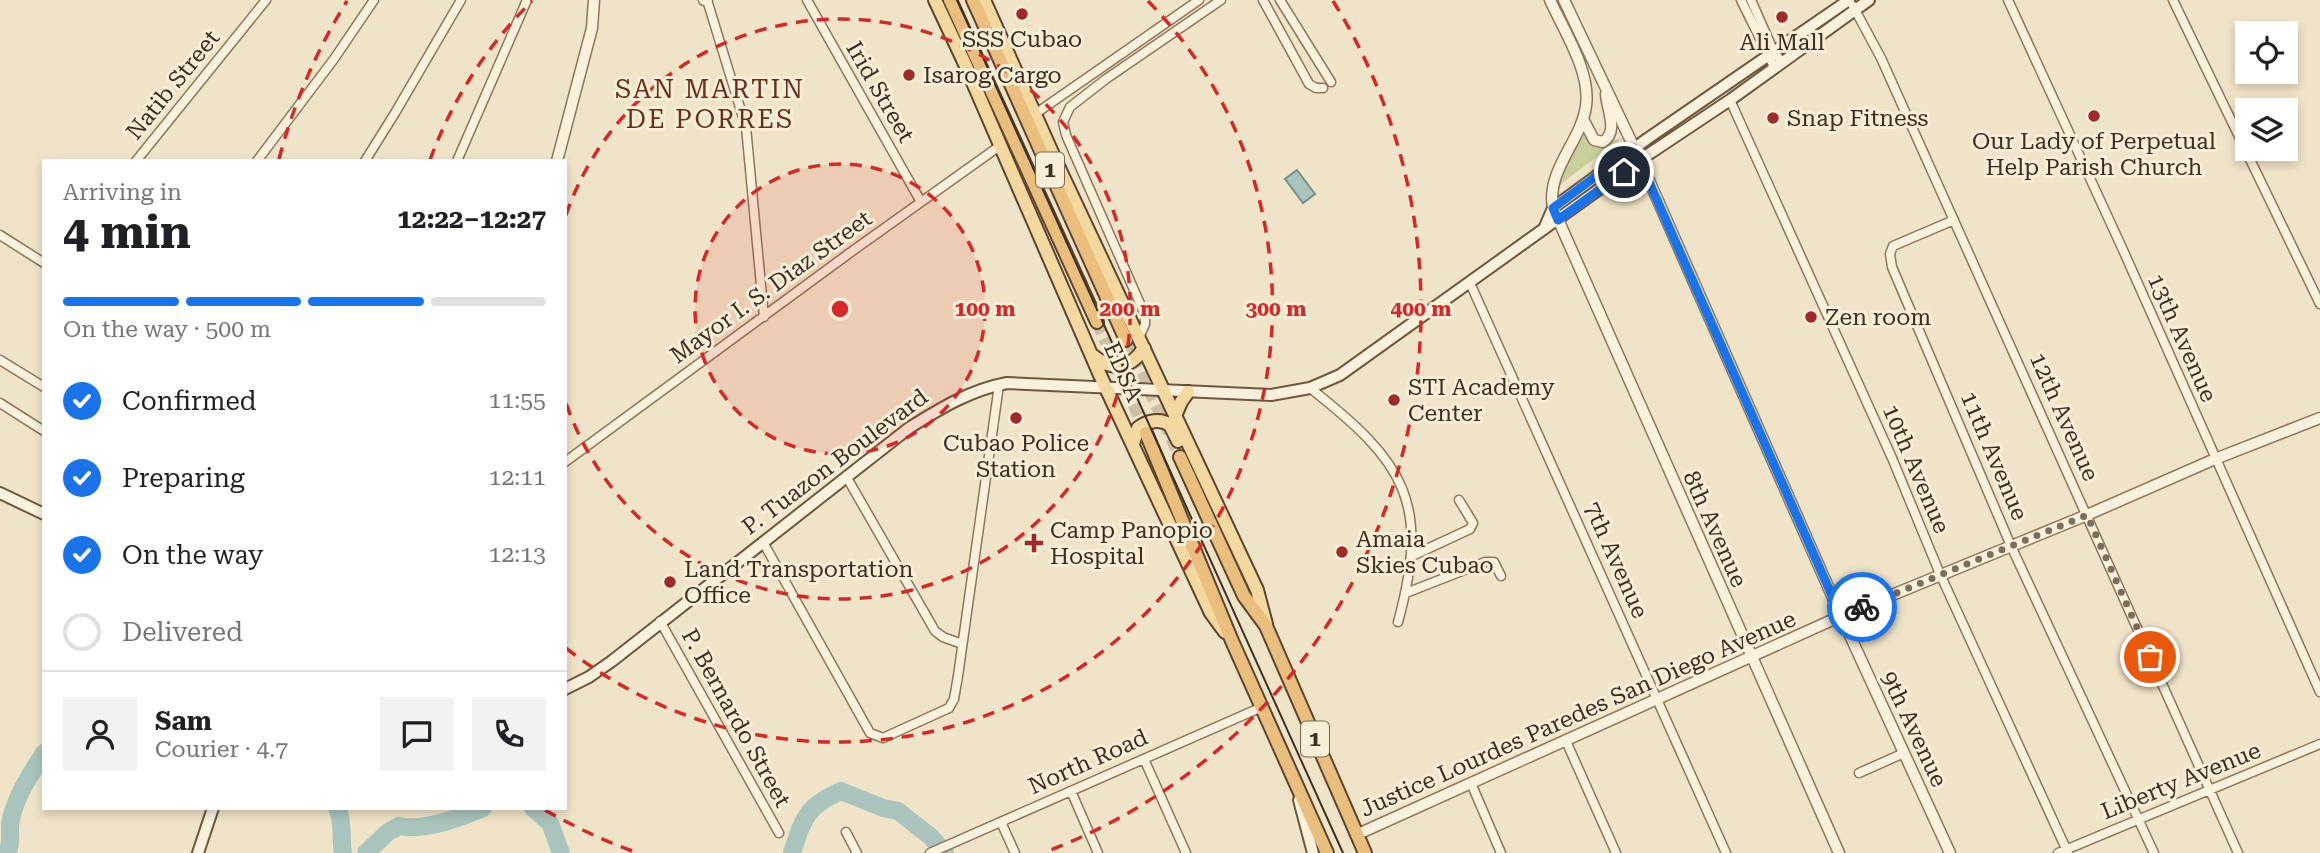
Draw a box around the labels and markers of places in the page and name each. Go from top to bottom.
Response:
marker: SSS Cubao [1014,6,1030,22]
marker: Ali Mall [1774,9,1790,25]
place label: SSS Cubao [962,26,1082,53]
place label: Ali Mall [1739,29,1825,56]
place label: Isarog Cargo [923,62,1062,89]
marker: Isarog Cargo [901,67,917,83]
place label: Snap Fitness [1787,105,1928,132]
marker: Our Lady of Perpetual Help Parish Church [2086,108,2102,124]
marker: Snap Fitness [1765,110,1781,126]
place label: Our Lady of Perpetual Help Parish Church [1972,128,2216,181]
pin [1594,142,1654,202]
centre of rings [828,297,852,321]
place label: Zen room [1825,304,1931,331]
marker: Zen room [1803,309,1819,325]
place label: STI Academy Center [1408,374,1555,427]
marker: STI Academy Center [1386,392,1402,408]
marker: Cubao Police Station [1008,410,1024,426]
place label: Cubao Police Station [943,430,1089,483]
place label: Camp Panopio Hospital [1050,517,1213,570]
place label: Amaia Skies Cubao [1356,526,1494,579]
marker: Camp Panopio Hospital [1024,533,1044,553]
marker: Amaia Skies Cubao [1334,544,1350,560]
place label: Land Transportation Office [684,556,914,609]
marker: Land Transportation Office [662,574,678,590]
pin [2120,627,2180,687]

